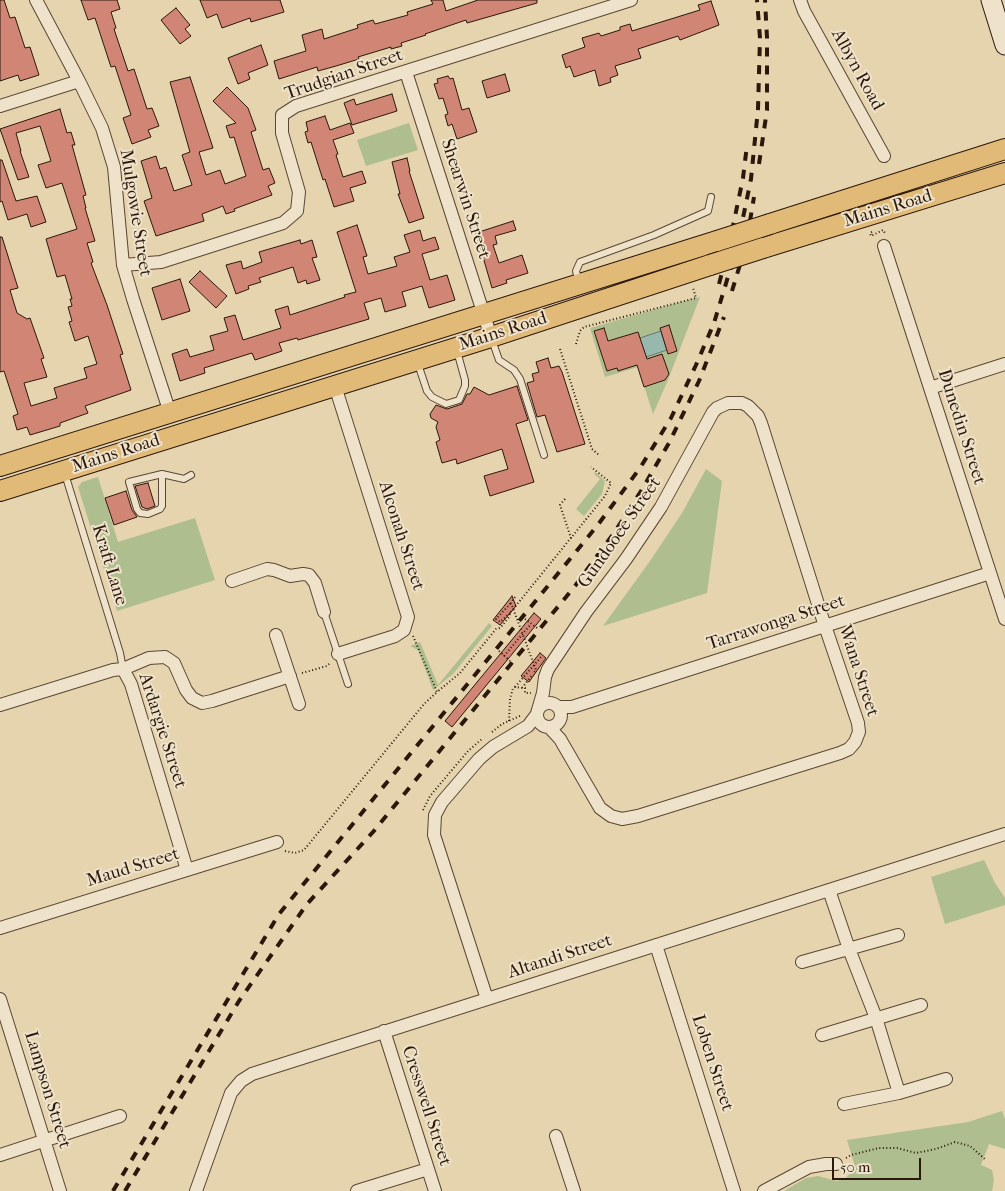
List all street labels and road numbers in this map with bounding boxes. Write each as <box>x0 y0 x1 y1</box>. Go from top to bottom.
street label: Albyn Road <box>826 26 888 114</box>
street label: Trudgian Street <box>282 45 406 105</box>
street label: Shearwin Street <box>435 136 495 262</box>
street label: Mulgowie Street <box>114 148 156 278</box>
street label: Mains Road <box>841 185 935 233</box>
street label: Mains Road <box>456 308 550 356</box>
street label: Dunedin Street <box>932 367 990 487</box>
street label: Mains Road <box>69 430 163 478</box>
street label: Gundooee Street <box>574 473 666 593</box>
street label: Alconah Street <box>373 479 429 593</box>
street label: Kraft Lane <box>86 522 132 608</box>
street label: Tarrawonga Street <box>704 590 848 656</box>
street label: Wana Street <box>833 623 883 719</box>
street label: Ardargie Street <box>133 671 191 791</box>
street label: Maud Street <box>84 844 182 892</box>
street label: Altandi Street <box>505 930 615 984</box>
street label: Loben Street <box>686 1012 738 1114</box>
street label: Lampson Street <box>19 1029 75 1151</box>
street label: Cresswell Street <box>396 1043 456 1169</box>

